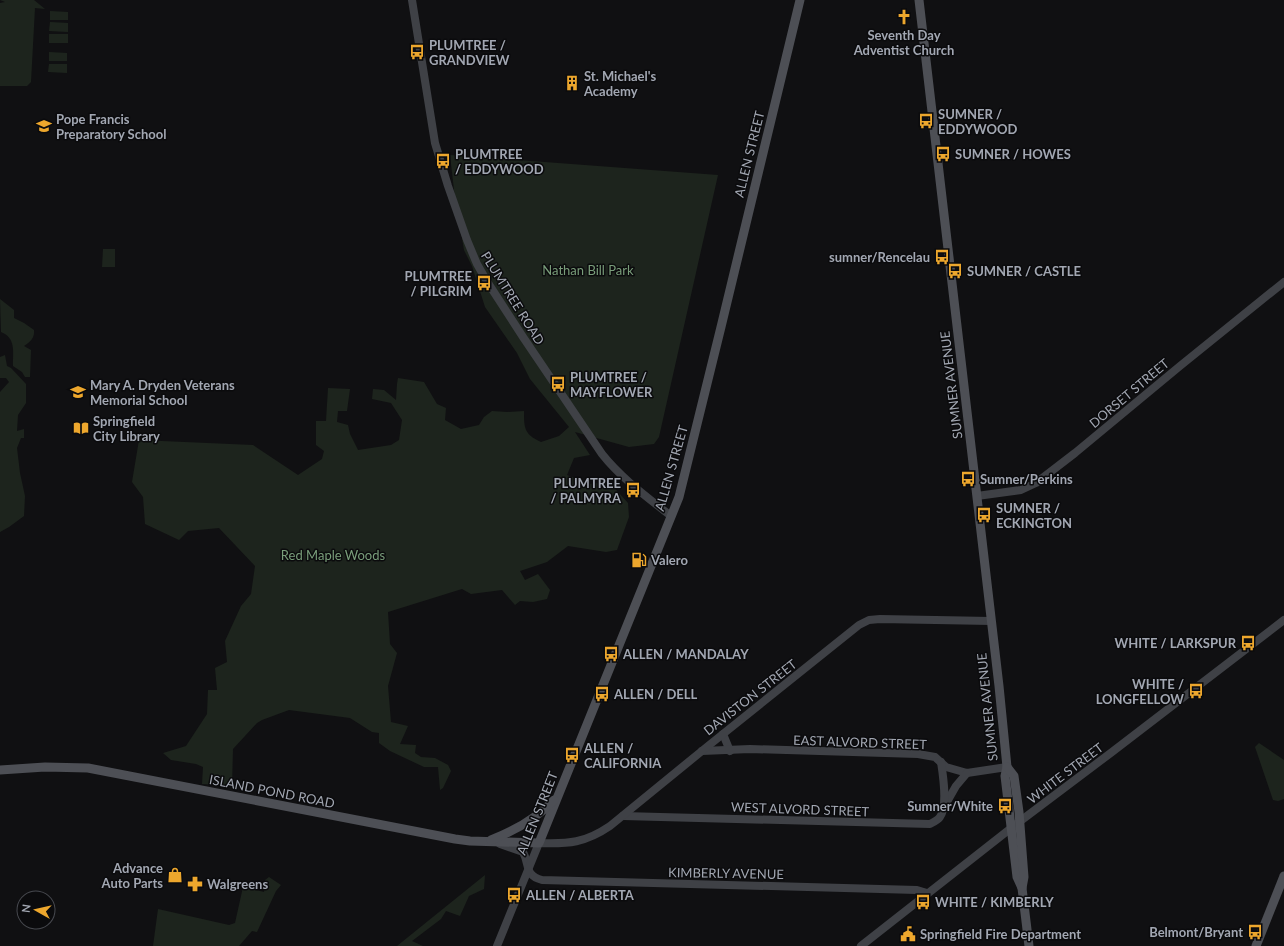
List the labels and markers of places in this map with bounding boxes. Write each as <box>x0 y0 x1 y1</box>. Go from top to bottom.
church icon: Seventh Day Adventist Church <box>895 8 913 26</box>
place label: Seventh Day Adventist Church <box>853 27 954 58</box>
place label: PLUMTREE / GRANDVIEW <box>429 37 510 68</box>
bus stop icon: PLUMTREE / GRANDVIEW <box>408 43 426 61</box>
place label: St. Michael's Academy <box>583 68 656 99</box>
building icon: St. Michael's Academy <box>563 74 581 92</box>
place label: SUMNER / EDDYWOOD <box>938 106 1018 137</box>
place label: Pope Francis Preparatory School <box>56 111 166 142</box>
bus stop icon: SUMNER / EDDYWOOD <box>917 112 935 130</box>
school or university icon: Pope Francis Preparatory School <box>35 117 53 135</box>
bus stop icon: SUMNER / HOWES <box>934 145 952 163</box>
place label: PLUMTREE / EDDYWOOD <box>455 146 544 177</box>
place label: SUMNER / HOWES <box>955 146 1071 162</box>
bus stop icon: PLUMTREE / EDDYWOOD <box>434 152 452 170</box>
bus stop icon: sumner/Rencelau <box>933 248 951 266</box>
place label: sumner/Rencelau <box>829 249 930 265</box>
bus stop icon: SUMNER / CASTLE <box>946 262 964 280</box>
place label: SUMNER / CASTLE <box>967 263 1081 279</box>
place label: PLUMTREE / PILGRIM <box>404 268 472 299</box>
bus stop icon: PLUMTREE / PILGRIM <box>475 274 493 292</box>
place label: PLUMTREE / MAYFLOWER <box>570 369 653 400</box>
bus stop icon: PLUMTREE / MAYFLOWER <box>549 375 567 393</box>
place label: Mary A. Dryden Veterans Memorial School <box>90 377 235 408</box>
school or university icon: Mary A. Dryden Veterans Memorial School <box>69 383 87 401</box>
place label: Springfield City Library <box>93 413 160 444</box>
library icon: Springfield City Library <box>72 419 90 437</box>
bus stop icon: Sumner/Perkins <box>959 470 977 488</box>
place label: Sumner/Perkins <box>980 471 1073 487</box>
place label: PLUMTREE / PALMYRA <box>551 475 622 506</box>
bus stop icon: PLUMTREE / PALMYRA <box>624 481 642 499</box>
place label: SUMNER / ECKINGTON <box>996 500 1072 531</box>
bus stop icon: SUMNER / ECKINGTON <box>975 506 993 524</box>
fuel station icon: Valero <box>630 551 648 569</box>
place label: Valero <box>650 552 688 568</box>
bus stop icon: WHITE / LARKSPUR <box>1239 634 1257 652</box>
place label: WHITE / LARKSPUR <box>1115 635 1237 651</box>
bus stop icon: ALLEN / MANDALAY <box>602 645 620 663</box>
place label: ALLEN / MANDALAY <box>622 646 749 662</box>
place label: WHITE / LONGFELLOW <box>1096 676 1184 707</box>
bus stop icon: WHITE / LONGFELLOW <box>1187 682 1205 700</box>
bus stop icon: ALLEN / DELL <box>593 685 611 703</box>
place label: ALLEN / DELL <box>613 686 698 702</box>
place label: ALLEN / CALIFORNIA <box>583 740 662 771</box>
bus stop icon: ALLEN / CALIFORNIA <box>563 746 581 764</box>
bus stop icon: Sumner/White <box>996 797 1014 815</box>
place label: Sumner/White <box>907 798 993 814</box>
place label: Advance Auto Parts <box>101 860 163 891</box>
shop icon: Advance Auto Parts <box>166 866 184 884</box>
pharmacy icon: Walgreens <box>186 875 204 893</box>
place label: Walgreens <box>207 876 268 892</box>
bus stop icon: ALLEN / ALBERTA <box>505 886 523 904</box>
place label: ALLEN / ALBERTA <box>525 887 635 903</box>
bus stop icon: WHITE / KIMBERLY <box>914 893 932 911</box>
place label: WHITE / KIMBERLY <box>935 894 1054 910</box>
bus stop icon: Belmont/Bryant <box>1246 923 1264 941</box>
place label: Belmont/Bryant <box>1149 924 1243 940</box>
public building icon: Springfield Fire Department <box>899 925 917 943</box>
place label: Springfield Fire Department <box>920 926 1081 942</box>

